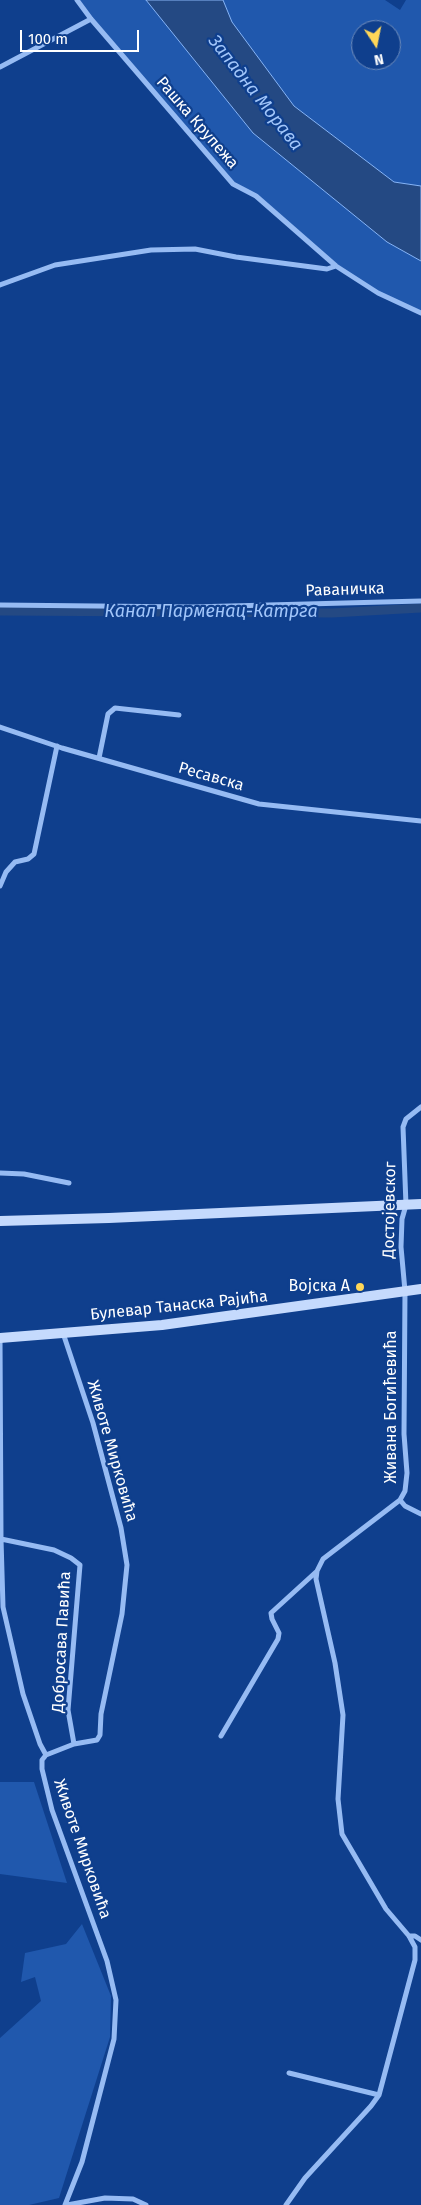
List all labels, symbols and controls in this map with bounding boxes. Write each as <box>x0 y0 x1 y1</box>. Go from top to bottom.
scale bar <box>22 20 141 52</box>
north arrow <box>351 20 401 70</box>
text: 100 m <box>28 30 68 48</box>
water label: Западна Морава <box>203 31 307 155</box>
text: N <box>373 50 385 68</box>
street label: Рашка Крупежа <box>152 73 242 173</box>
street label: Раваничка <box>305 579 385 601</box>
water label: Канал Парменац-Катрга <box>104 601 318 623</box>
street label: Ресавска <box>176 759 246 795</box>
street label: Достојевског <box>380 1161 400 1259</box>
place label: Војска А <box>289 1277 350 1297</box>
marker: Војска А <box>354 1281 366 1293</box>
street label: Булевар Танаска Рајића <box>89 1287 269 1325</box>
street label: Живана Богићевића <box>382 1331 402 1483</box>
street label: Животе Мирковића <box>83 1378 141 1524</box>
street label: Добросава Павића <box>49 1571 75 1713</box>
street label: Животе Мирковића <box>49 1777 115 1921</box>

